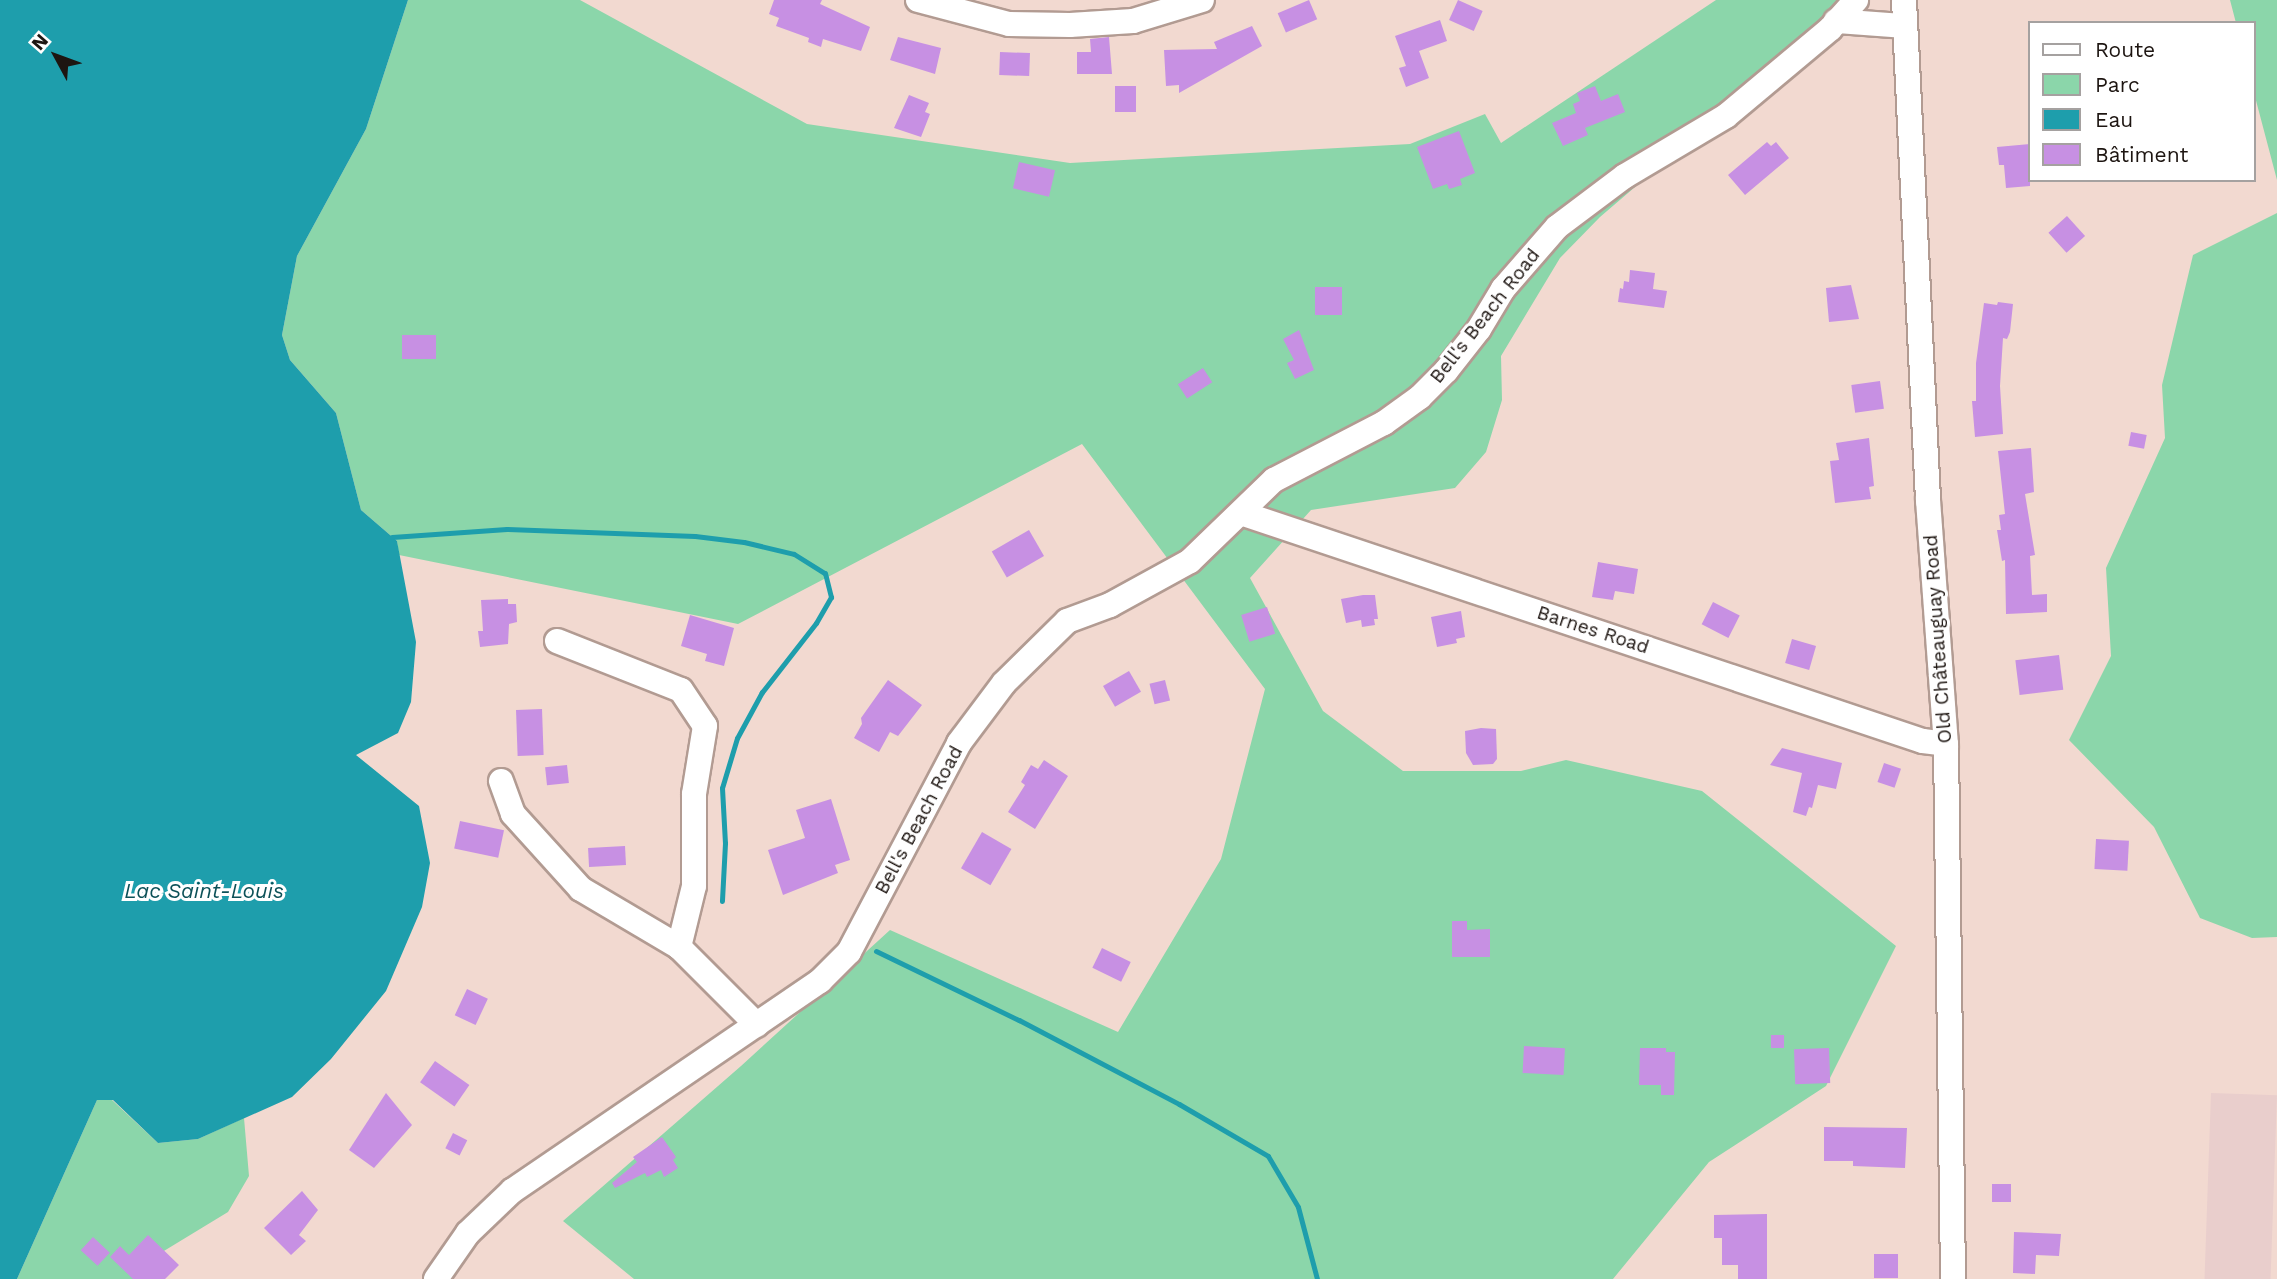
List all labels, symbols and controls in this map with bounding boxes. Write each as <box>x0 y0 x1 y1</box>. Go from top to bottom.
north arrow <box>21 21 91 91</box>
legend <box>2028 21 2256 182</box>
text: N <box>26 29 53 55</box>
text: Route <box>2095 37 2155 62</box>
text: Parc <box>2095 72 2140 97</box>
text: Eau <box>2095 107 2133 132</box>
text: Bâtiment <box>2095 142 2188 167</box>
street label: Bell's Beach Road <box>1425 244 1545 388</box>
street label: Old Châteauguay Road <box>1919 534 1957 744</box>
street label: Barnes Road <box>1534 601 1652 659</box>
street label: Bell's Beach Road <box>870 742 968 898</box>
water label: Lac Saint-Louis <box>124 878 284 904</box>

